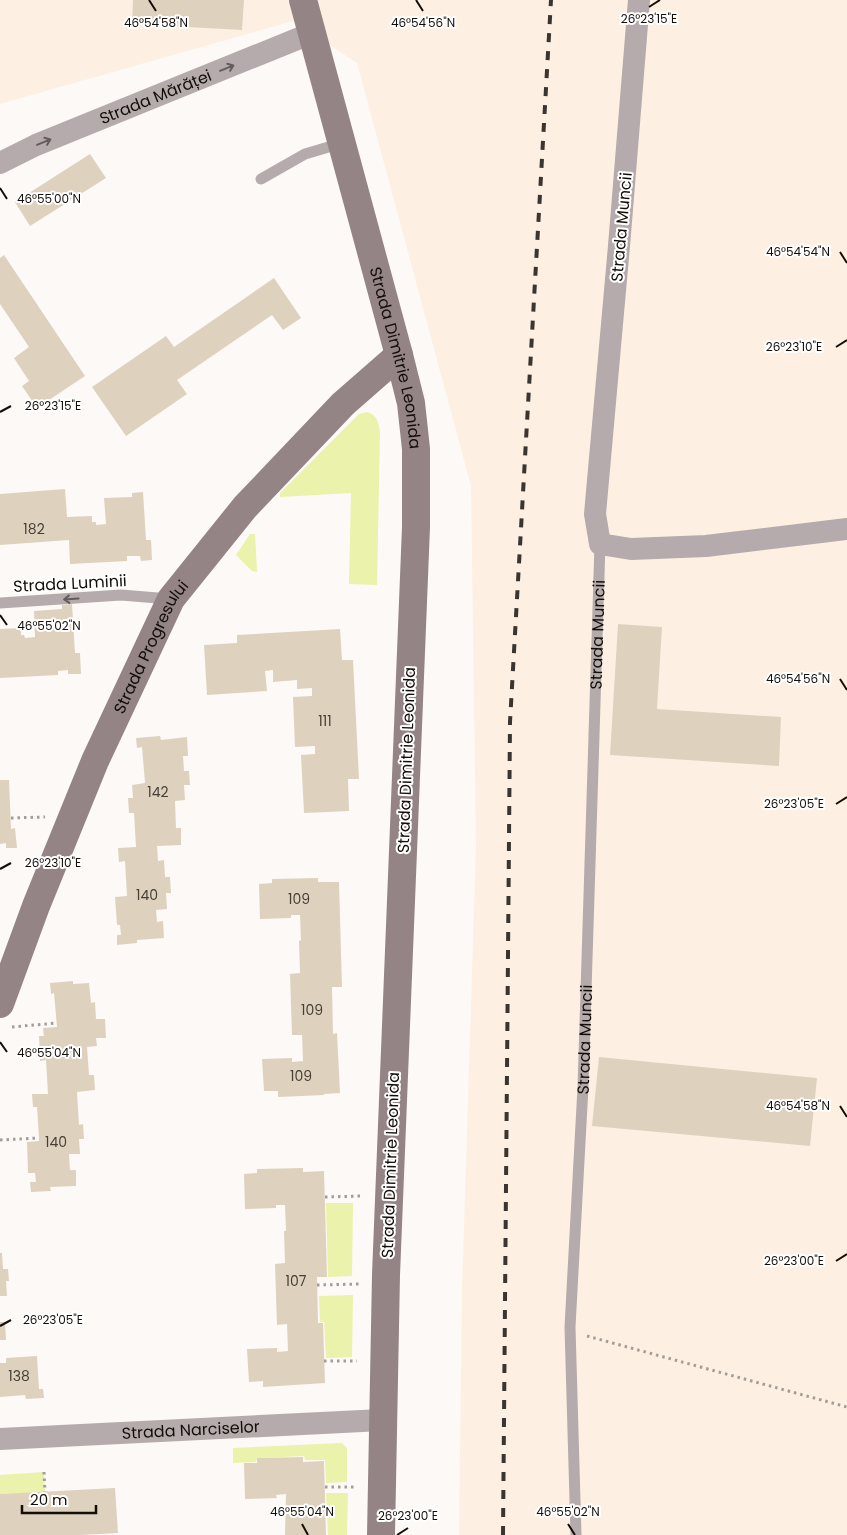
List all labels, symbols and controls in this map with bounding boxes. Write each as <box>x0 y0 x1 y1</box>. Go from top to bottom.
text: 26°23'15"E <box>621 10 677 27</box>
text: 46°54'58"N <box>124 14 188 31</box>
text: 46°54'56"N <box>391 14 455 31</box>
one-way arrow <box>219 63 234 72</box>
street label: Strada Mărăței <box>96 64 215 130</box>
one-way arrow <box>36 137 51 146</box>
street label: Strada Muncii <box>605 171 638 283</box>
text: 46°55'00"N <box>17 190 81 207</box>
text: 46°54'54"N <box>766 243 830 260</box>
street label: Strada Dimitrie Leonida <box>364 264 427 450</box>
text: 26°23'10"E <box>766 338 822 355</box>
text: 26°23'15"E <box>25 397 81 414</box>
house number: 182 <box>23 519 45 539</box>
street label: Strada Luminii <box>13 569 127 598</box>
street label: Strada Progresului <box>108 575 194 718</box>
street label: Strada Muncii <box>584 579 611 690</box>
one-way arrow <box>63 594 79 603</box>
text: 46°55'02"N <box>17 617 81 634</box>
street label: Strada Dimitrie Leonida <box>392 666 421 854</box>
text: 46°54'56"N <box>766 670 830 687</box>
house number: 111 <box>318 711 332 731</box>
house number: 142 <box>147 782 169 802</box>
text: 26°23'05"E <box>764 795 824 812</box>
text: 26°23'10"E <box>25 854 81 871</box>
house number: 140 <box>136 885 158 905</box>
house number: 109 <box>288 889 310 909</box>
street label: Strada Muncii <box>572 984 598 1095</box>
house number: 109 <box>301 1000 323 1020</box>
text: 46°55'04"N <box>17 1044 81 1061</box>
house number: 109 <box>290 1066 312 1086</box>
street label: Strada Dimitrie Leonida <box>376 1071 405 1259</box>
text: 46°54'58"N <box>766 1097 830 1114</box>
house number: 140 <box>45 1132 67 1152</box>
text: 26°23'00"E <box>764 1252 824 1269</box>
house number: 107 <box>286 1271 307 1291</box>
text: 26°23'05"E <box>23 1311 83 1328</box>
house number: 138 <box>8 1366 30 1386</box>
street label: Strada Narciselor <box>121 1415 260 1445</box>
scale bar <box>22 1482 96 1514</box>
text: 20 m <box>30 1489 68 1510</box>
text: 46°55'04"N <box>270 1503 334 1520</box>
text: 46°55'02"N <box>536 1503 600 1520</box>
text: 26°23'00"E <box>378 1507 438 1524</box>

